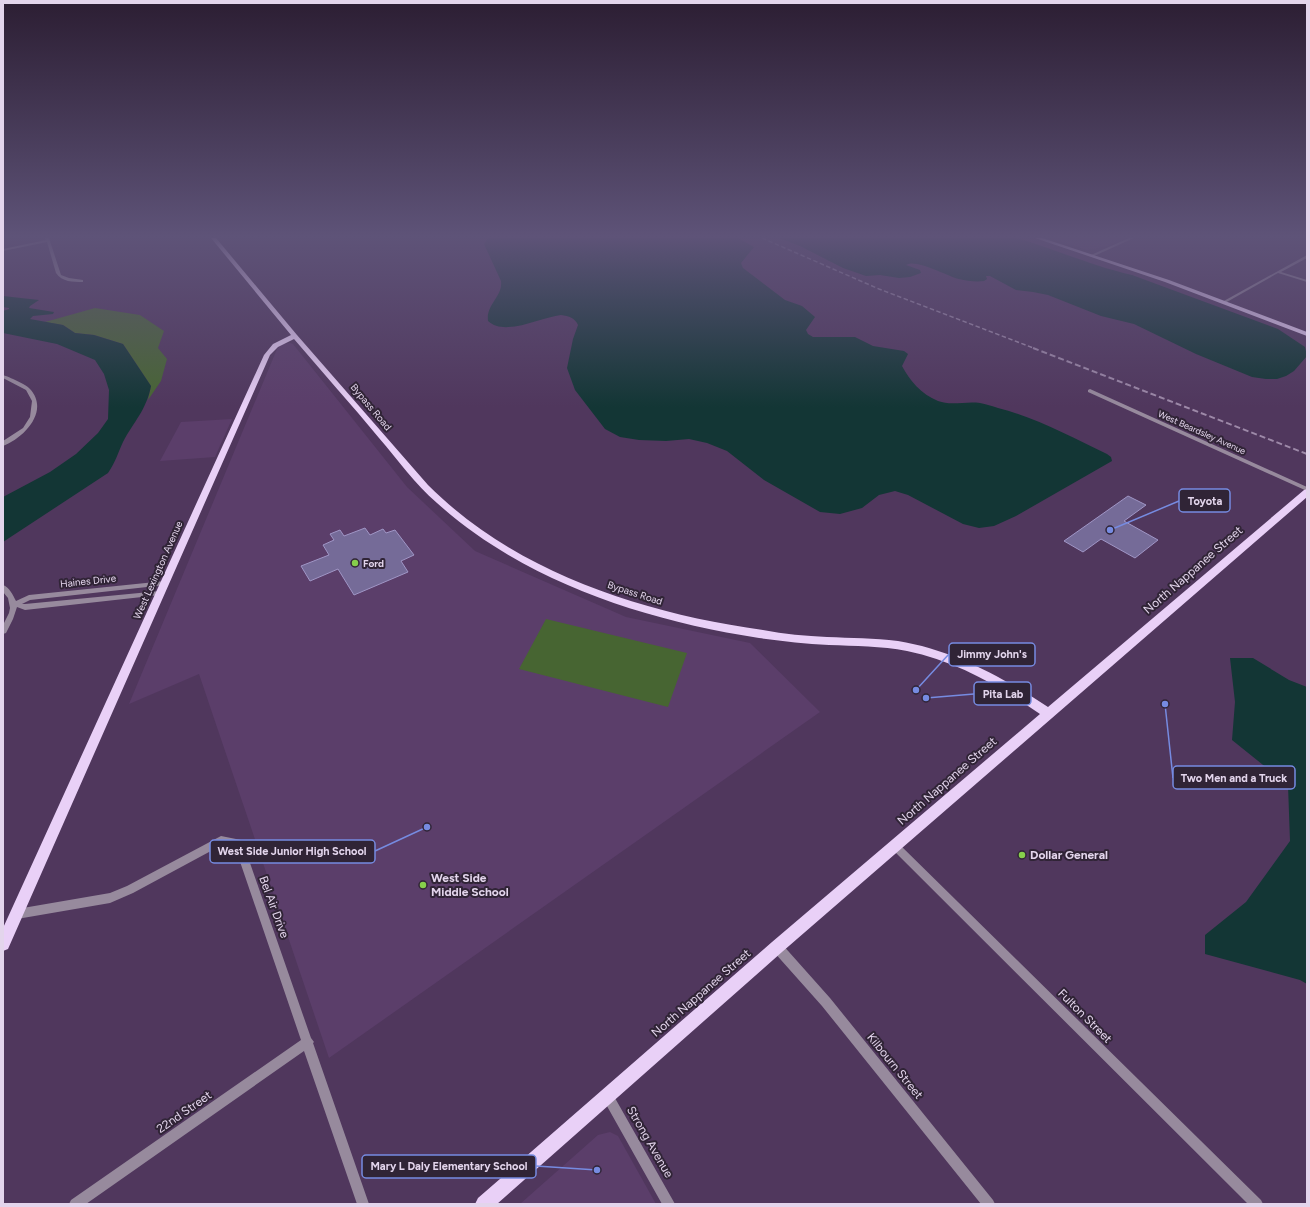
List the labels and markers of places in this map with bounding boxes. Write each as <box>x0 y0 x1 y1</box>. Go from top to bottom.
callout: Toyota <box>1179 489 1230 512</box>
place label: Ford <box>363 557 384 570</box>
marker: Ford <box>350 558 360 568</box>
callout: Jimmy John's <box>949 643 1035 666</box>
callout: Pita Lab <box>974 682 1031 705</box>
callout: Two Men and a Truck <box>1173 766 1295 789</box>
callout: West Side Junior High School <box>210 840 375 863</box>
place label: Dollar General <box>1030 848 1108 862</box>
marker: Dollar General <box>1017 850 1027 860</box>
place label: West Side Middle School <box>431 871 509 899</box>
marker: West Side Middle School <box>418 880 428 890</box>
callout: Mary L Daly Elementary School <box>362 1155 536 1178</box>

